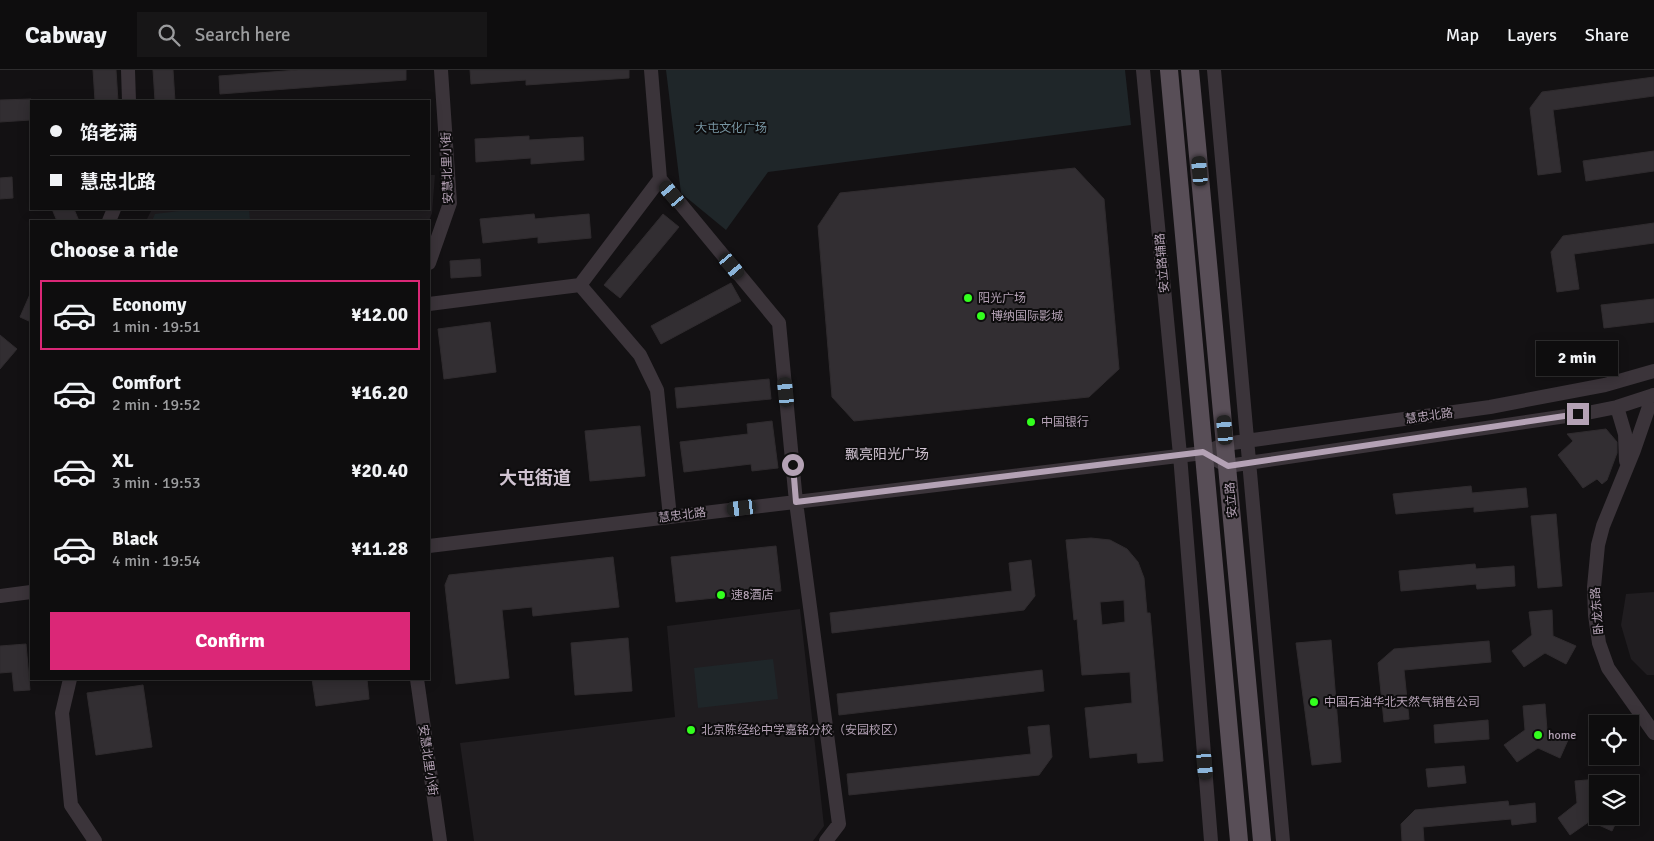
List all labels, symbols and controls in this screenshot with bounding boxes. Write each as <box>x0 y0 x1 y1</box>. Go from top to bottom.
search box <box>137 12 487 57</box>
text: Cabway <box>25 20 107 50</box>
icon: search <box>155 21 183 49</box>
text: Search here <box>195 23 291 47</box>
text: Map <box>1446 24 1479 46</box>
text: Layers <box>1507 24 1557 46</box>
text: Share <box>1585 24 1629 46</box>
text: 馅老满 <box>80 121 137 145</box>
park label: 大屯文化广场 <box>695 121 767 136</box>
street label: 安慧北里小街 <box>439 132 456 204</box>
car <box>1191 155 1208 187</box>
text: 慧忠北路 <box>80 170 156 194</box>
car <box>656 178 687 210</box>
street label: 安立路辅路 <box>1152 232 1173 294</box>
text: Choose a ride <box>50 236 178 263</box>
car <box>716 250 747 282</box>
place label: 阳光广场 <box>978 291 1026 306</box>
marker: 阳光广场 <box>962 292 974 304</box>
icon: car <box>52 293 97 338</box>
text: Economy <box>112 293 186 317</box>
text: ¥12.00 <box>351 303 408 327</box>
place label: 博纳国际影城 <box>991 309 1063 324</box>
marker: 博纳国际影城 <box>975 310 987 322</box>
text: 1 min · 19:51 <box>112 317 201 337</box>
callout: 2 min <box>1537 342 1619 376</box>
text: 2 min <box>1558 348 1596 368</box>
icon: car <box>52 371 97 416</box>
text: Comfort <box>112 371 181 395</box>
car <box>776 376 795 408</box>
text: ¥16.20 <box>351 381 408 405</box>
text: 2 min · 19:52 <box>112 395 201 415</box>
route end <box>1567 403 1589 425</box>
street label: 慧忠北路 <box>1404 406 1454 427</box>
car <box>1216 414 1233 446</box>
place label: 中国银行 <box>1041 415 1089 430</box>
marker: 中国银行 <box>1025 416 1037 428</box>
district label: 飘亮阳光广场 <box>845 446 929 463</box>
icon: car <box>52 449 97 494</box>
text: XL <box>112 449 134 473</box>
route start <box>782 454 804 476</box>
text: ¥20.40 <box>351 459 408 483</box>
district label: 大屯街道 <box>499 467 571 489</box>
text: 3 min · 19:53 <box>112 473 201 493</box>
street label: 安立路 <box>1222 481 1241 519</box>
car <box>726 499 757 517</box>
street label: 慧忠北路 <box>657 505 707 526</box>
icon: car <box>52 527 97 572</box>
text: Black <box>112 527 158 551</box>
text: ¥11.28 <box>351 537 408 561</box>
text: 4 min · 19:54 <box>112 551 201 571</box>
street label: 卧龙东路 <box>1588 586 1607 636</box>
place label: 速8酒店 <box>731 588 773 603</box>
marker: 速8酒店 <box>715 589 727 601</box>
button: Confirm <box>50 612 410 670</box>
place label: 中国石油华北天然气销售公司 <box>1324 695 1480 710</box>
marker: 中国石油华北天然气销售公司 <box>1308 696 1320 708</box>
map controls <box>1589 715 1639 825</box>
button: locate <box>1589 715 1639 765</box>
street label: 安慧北里小街 <box>415 723 440 797</box>
place label: 北京陈经纶中学嘉铭分校（安园校区） <box>701 723 905 738</box>
marker: 北京陈经纶中学嘉铭分校（安园校区） <box>685 724 697 736</box>
place label: home <box>1548 728 1576 743</box>
marker: home <box>1532 729 1544 741</box>
car <box>1196 749 1213 781</box>
button: layers <box>1589 775 1639 825</box>

